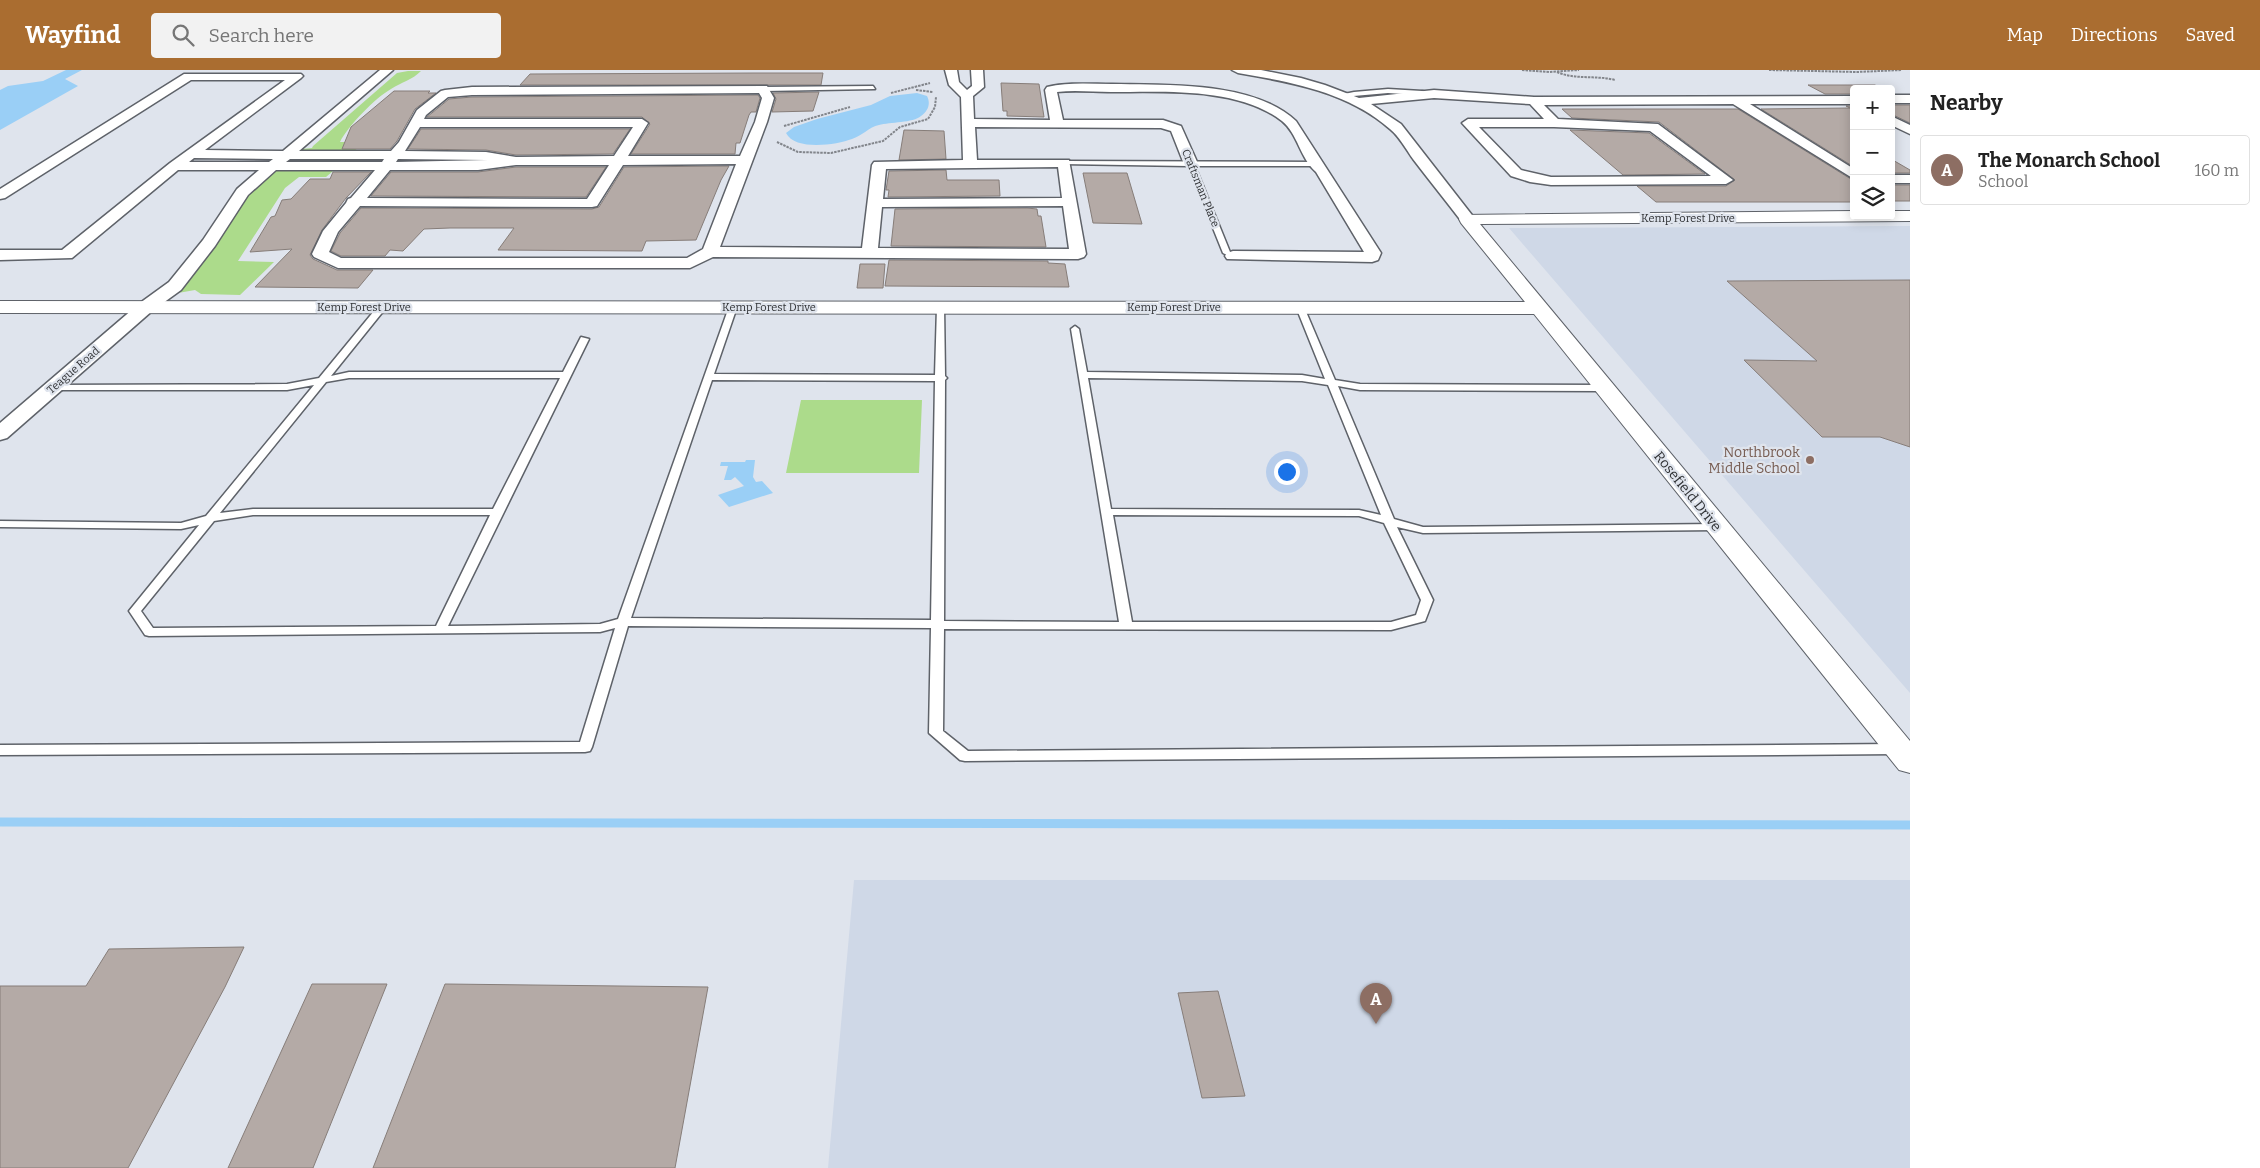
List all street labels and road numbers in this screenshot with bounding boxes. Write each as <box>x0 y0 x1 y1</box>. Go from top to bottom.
street label: Craftsman Place <box>1179 147 1222 229</box>
street label: Kemp Forest Drive <box>1641 212 1735 225</box>
street label: Kemp Forest Drive <box>317 301 411 314</box>
street label: Kemp Forest Drive <box>722 301 816 314</box>
street label: Kemp Forest Drive <box>1127 301 1221 314</box>
street label: Teague Road <box>45 344 102 397</box>
street label: Rosefield Drive <box>1650 448 1725 535</box>

